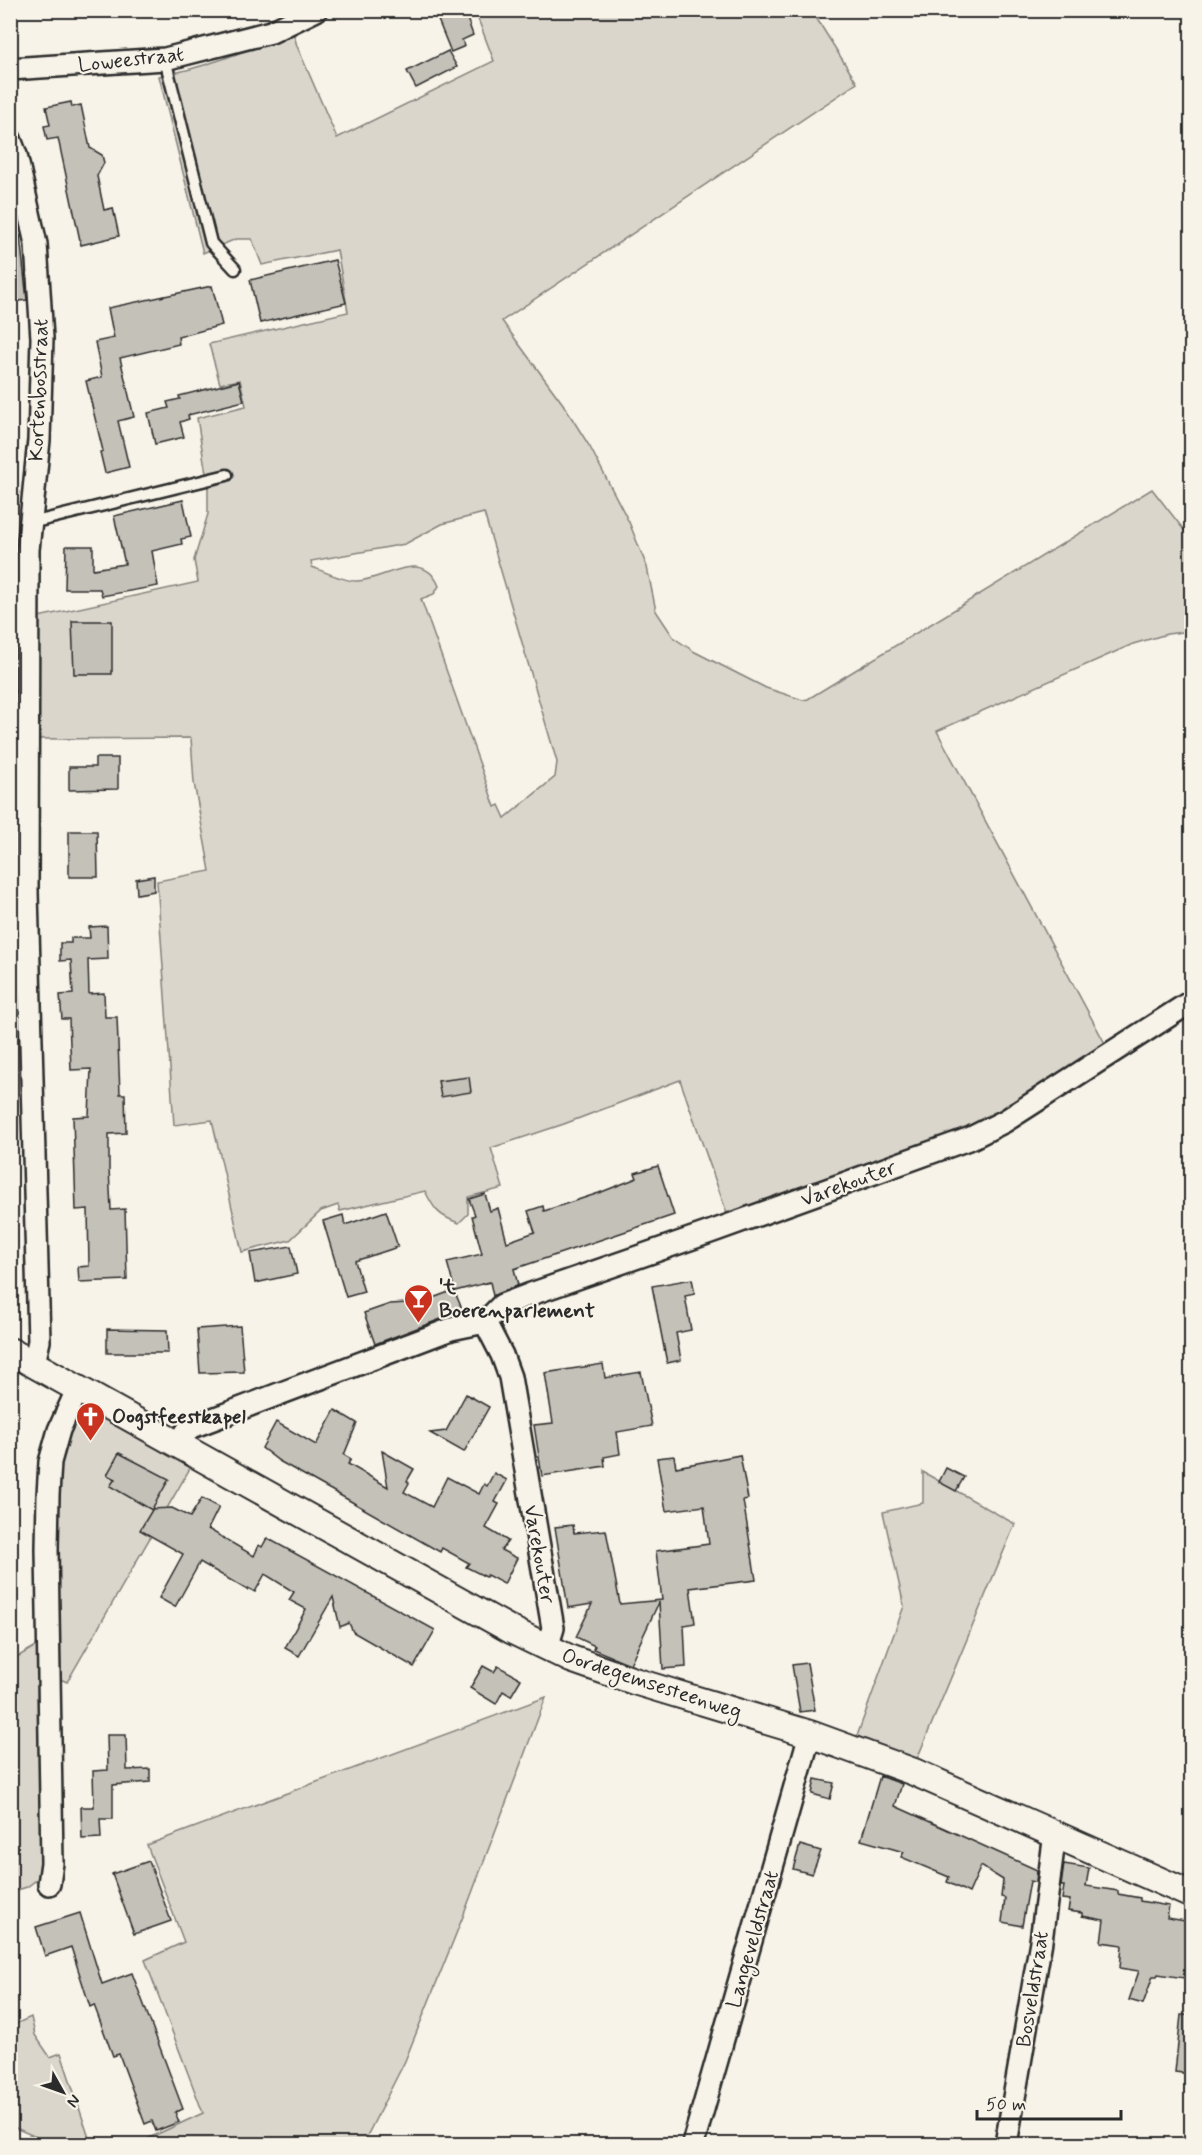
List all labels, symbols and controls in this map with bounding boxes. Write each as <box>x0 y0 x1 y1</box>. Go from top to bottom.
street label: Loweestraat <box>77 40 186 79</box>
street label: Kortenbosstraat <box>23 318 55 462</box>
street label: Varekouter <box>797 1154 900 1214</box>
place label: 't Boerenparlement <box>439 1273 595 1325</box>
bar icon: 't Boerenparlement <box>402 1282 434 1324</box>
church icon: Oogstfeestkapel <box>75 1400 107 1442</box>
place label: Oogstfeestkapel <box>112 1403 246 1431</box>
street label: Varekouter <box>517 1503 561 1606</box>
street label: Oordegemsesteenweg <box>558 1642 745 1727</box>
street label: Langeveldstraat <box>720 1867 787 2012</box>
street label: Bosveldstraat <box>1010 1929 1056 2049</box>
north arrow <box>33 2062 93 2122</box>
scale bar <box>977 2083 1121 2121</box>
text: N <box>62 2090 85 2112</box>
text: 50 m <box>986 2093 1026 2117</box>

